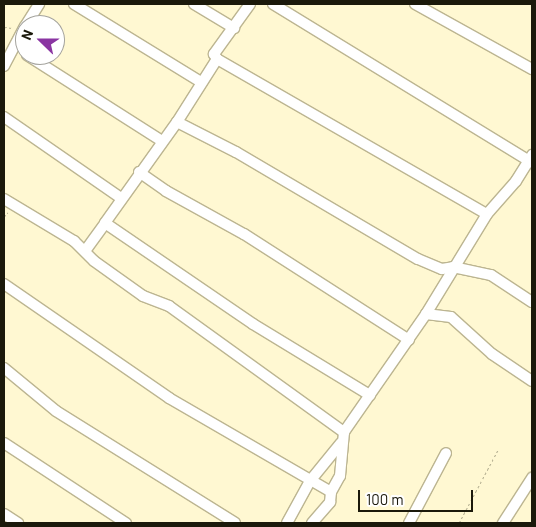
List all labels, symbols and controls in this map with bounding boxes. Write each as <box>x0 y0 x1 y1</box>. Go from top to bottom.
north arrow <box>15 15 65 65</box>
text: N <box>17 27 36 42</box>
scale bar <box>361 480 476 512</box>
text: 100 m <box>366 490 404 508</box>

